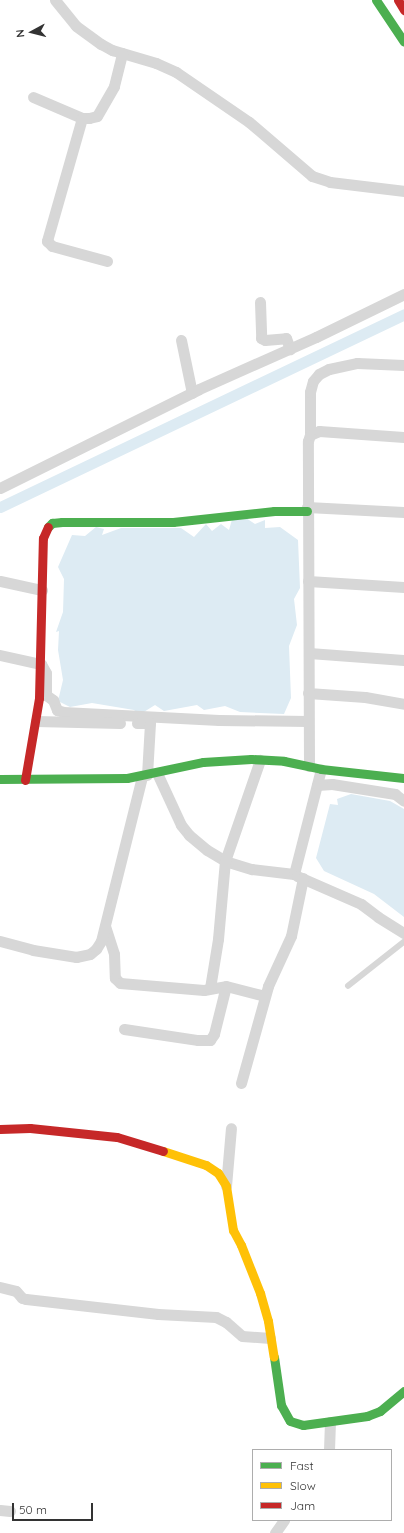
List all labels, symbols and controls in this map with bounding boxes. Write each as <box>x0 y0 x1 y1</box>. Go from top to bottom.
north arrow <box>12 12 52 52</box>
text: N <box>13 29 28 38</box>
legend <box>252 1449 392 1521</box>
text: Fast <box>290 1458 314 1473</box>
text: Slow <box>290 1478 316 1493</box>
scale bar <box>14 1495 95 1521</box>
text: Jam <box>290 1498 315 1513</box>
text: 50 m <box>19 1502 47 1517</box>

